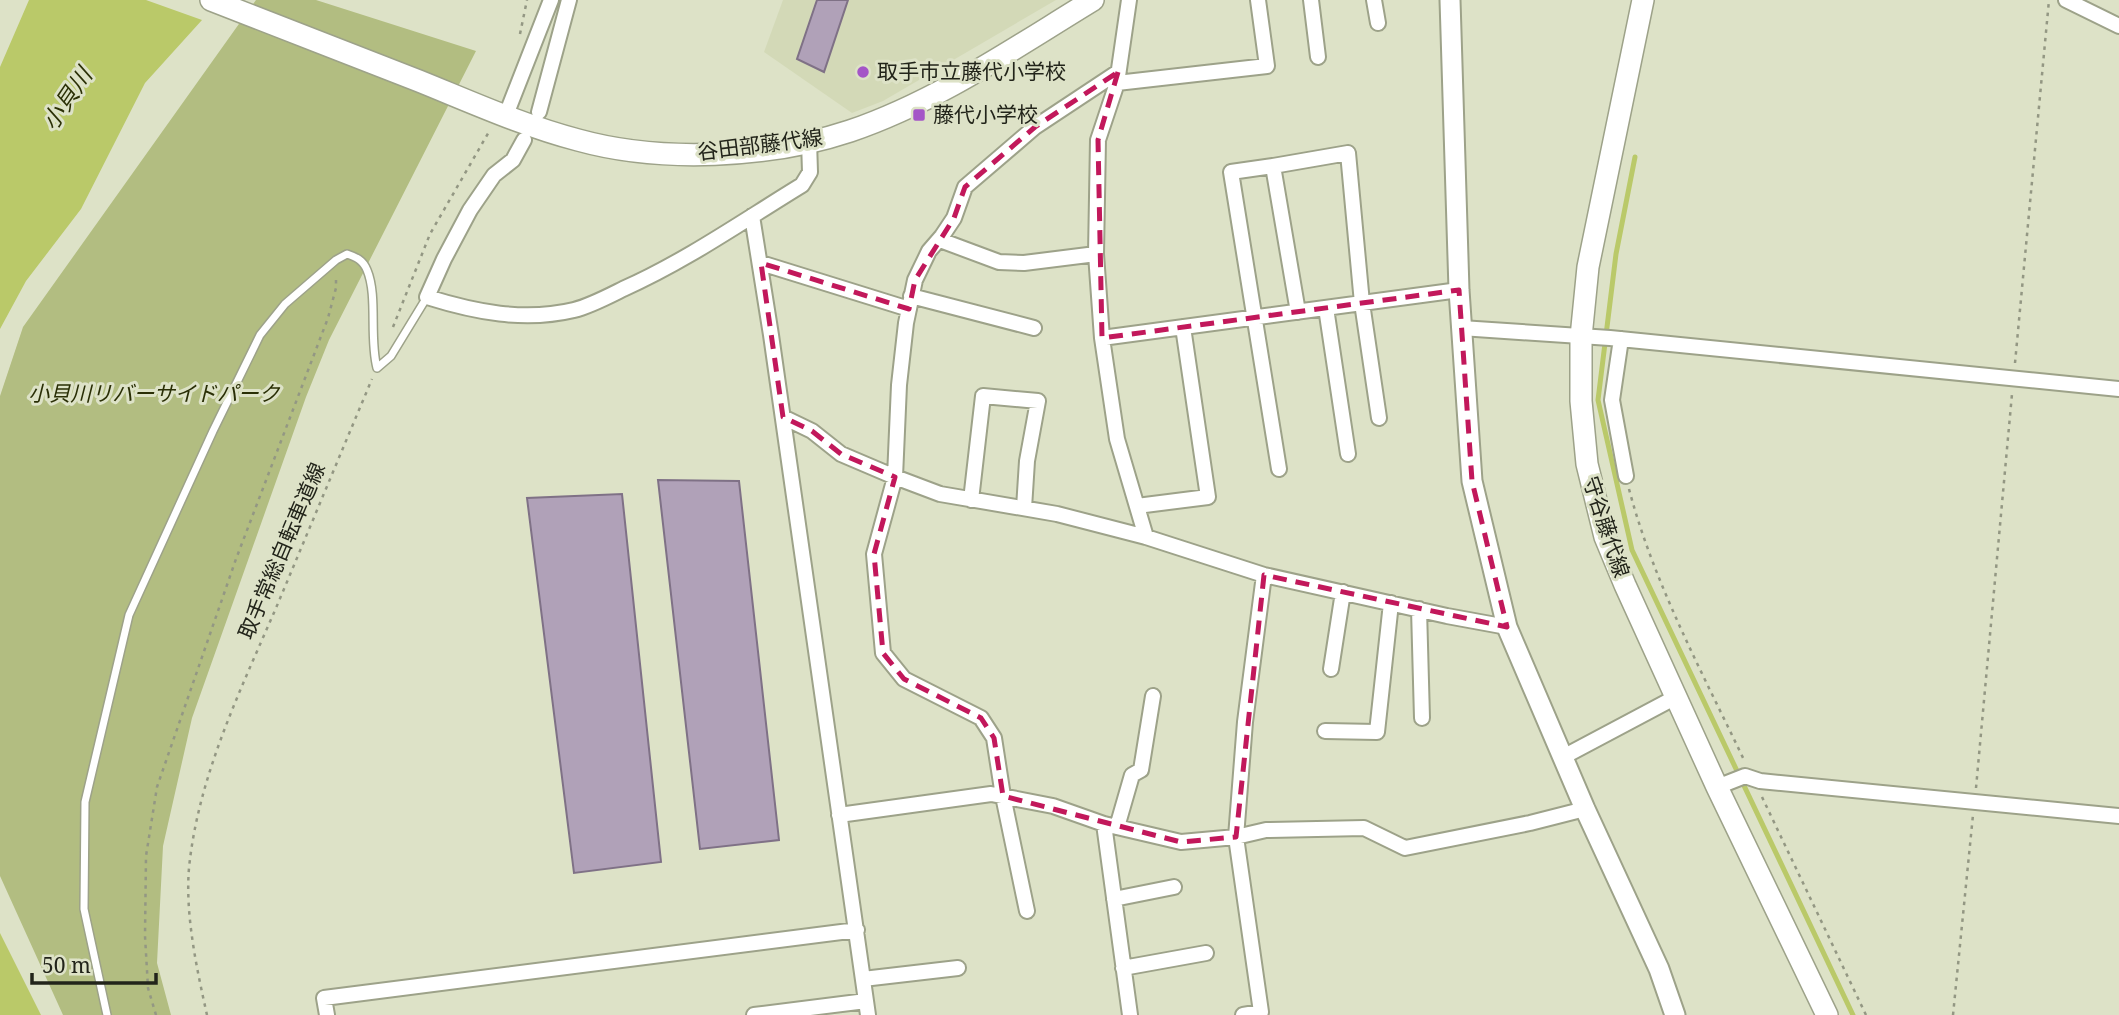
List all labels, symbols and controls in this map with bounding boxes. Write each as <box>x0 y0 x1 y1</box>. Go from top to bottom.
place label: 取手市立藤代小学校 <box>877 57 1066 85</box>
water label: 小貝川 <box>34 58 100 136</box>
marker: 取手市立藤代小学校 <box>855 64 871 80</box>
place label: 藤代小学校 <box>933 100 1038 128</box>
marker: 藤代小学校 <box>911 107 927 123</box>
street label: 谷田部藤代線 <box>696 122 824 166</box>
park label: 小貝川リバーサイドパーク <box>28 379 281 407</box>
street label: 取手常総自転車道線 <box>231 458 331 643</box>
street label: 守谷藤代線 <box>1577 472 1636 581</box>
scale bar <box>32 942 156 986</box>
text: 50 m <box>42 951 91 979</box>

